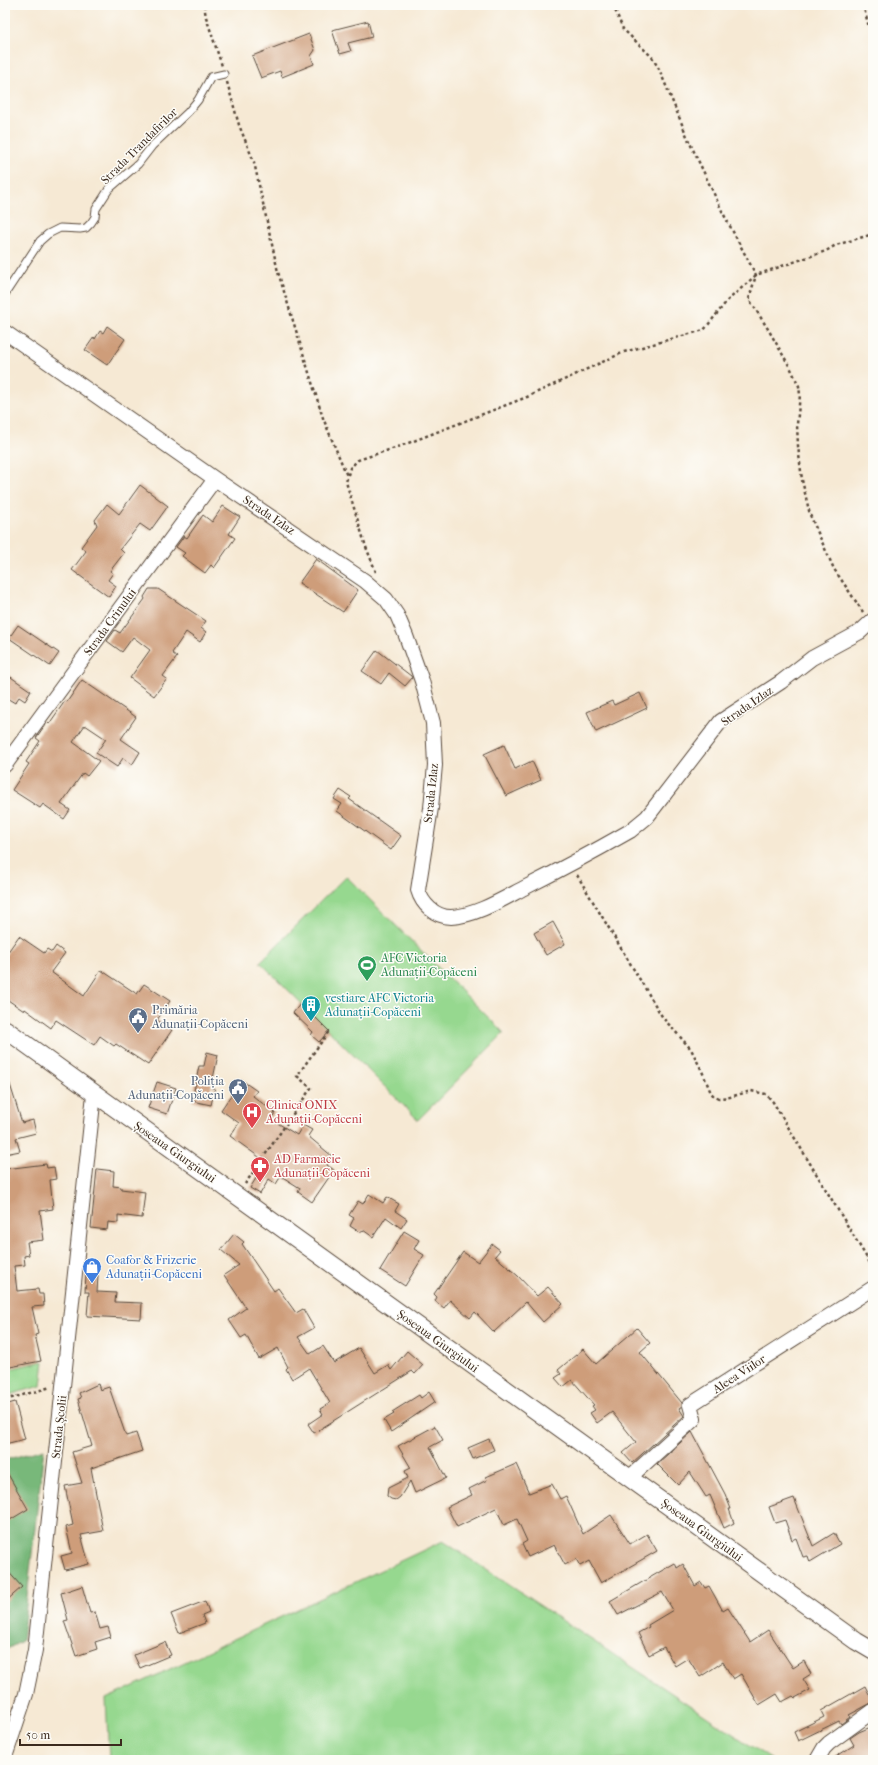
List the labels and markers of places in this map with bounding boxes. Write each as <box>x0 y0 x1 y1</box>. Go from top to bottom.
place label: AFC Victoria Adunații-Copăceni <box>380 951 477 979</box>
sports icon: AFC Victoria Adunații-Copăceni <box>356 954 378 982</box>
place label: vestiare AFC Victoria Adunații-Copăceni <box>324 991 434 1019</box>
building icon: vestiare AFC Victoria Adunații-Copăceni <box>300 994 322 1022</box>
place label: Primăria Adunații-Copăceni <box>151 1003 248 1031</box>
public building icon: Primăria Adunații-Copăceni <box>127 1006 149 1034</box>
place label: Poliția Adunații-Copăceni <box>127 1074 224 1102</box>
public building icon: Poliția Adunații-Copăceni <box>227 1077 249 1105</box>
place label: Clinica ONIX Adunații-Copăceni <box>265 1098 362 1126</box>
hospital icon: Clinica ONIX Adunații-Copăceni <box>241 1101 263 1129</box>
place label: AD Farmacie Adunații-Copăceni <box>273 1152 370 1180</box>
pharmacy icon: AD Farmacie Adunații-Copăceni <box>249 1155 271 1183</box>
place label: Coafor & Frizerie Adunații-Copăceni <box>105 1253 202 1281</box>
shop icon: Coafor & Frizerie Adunații-Copăceni <box>81 1256 103 1284</box>

